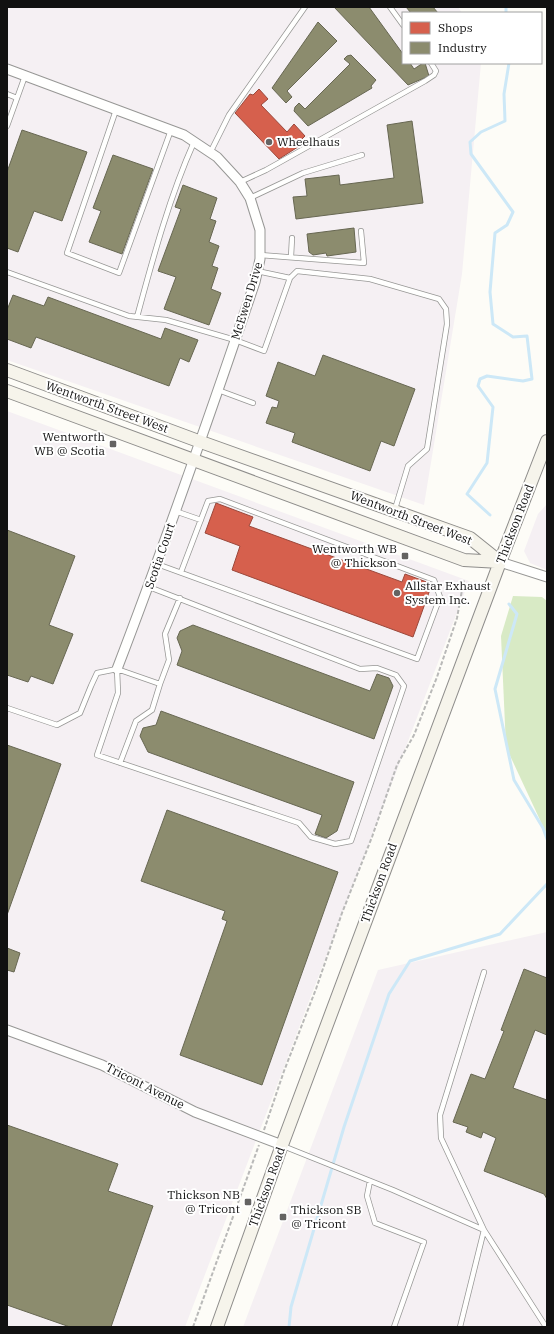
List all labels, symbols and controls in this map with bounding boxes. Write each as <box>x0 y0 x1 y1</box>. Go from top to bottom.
legend <box>402 12 542 64</box>
text: Shops <box>438 20 473 35</box>
text: Industry <box>438 40 487 55</box>
place label: Wheelhaus <box>277 134 340 149</box>
marker: Wheelhaus <box>264 137 274 147</box>
street label: McEwen Drive <box>228 260 265 342</box>
street label: Wentworth Street West <box>44 377 171 436</box>
place label: Wentworth WB @ Scotia <box>34 429 105 458</box>
marker: Wentworth WB @ Scotia <box>108 439 118 449</box>
street label: Thickson Road <box>492 482 537 566</box>
street label: Wentworth Street West <box>348 487 474 548</box>
street label: Scotia Court <box>141 521 178 591</box>
place label: Wentworth WB @ Thickson <box>312 541 397 570</box>
marker: Wentworth WB @ Thickson <box>400 551 410 561</box>
place label: Allstar Exhaust System Inc. <box>405 578 491 607</box>
marker: Allstar Exhaust System Inc. <box>392 588 402 598</box>
street label: Thickson Road <box>357 841 400 925</box>
street label: Tricont Avenue <box>103 1059 187 1112</box>
street label: Thickson Road <box>245 1145 288 1229</box>
place label: Thickson NB @ Tricont <box>167 1187 240 1216</box>
marker: Thickson NB @ Tricont <box>243 1197 253 1207</box>
place label: Thickson SB @ Tricont <box>291 1202 361 1231</box>
marker: Thickson SB @ Tricont <box>278 1212 288 1222</box>

